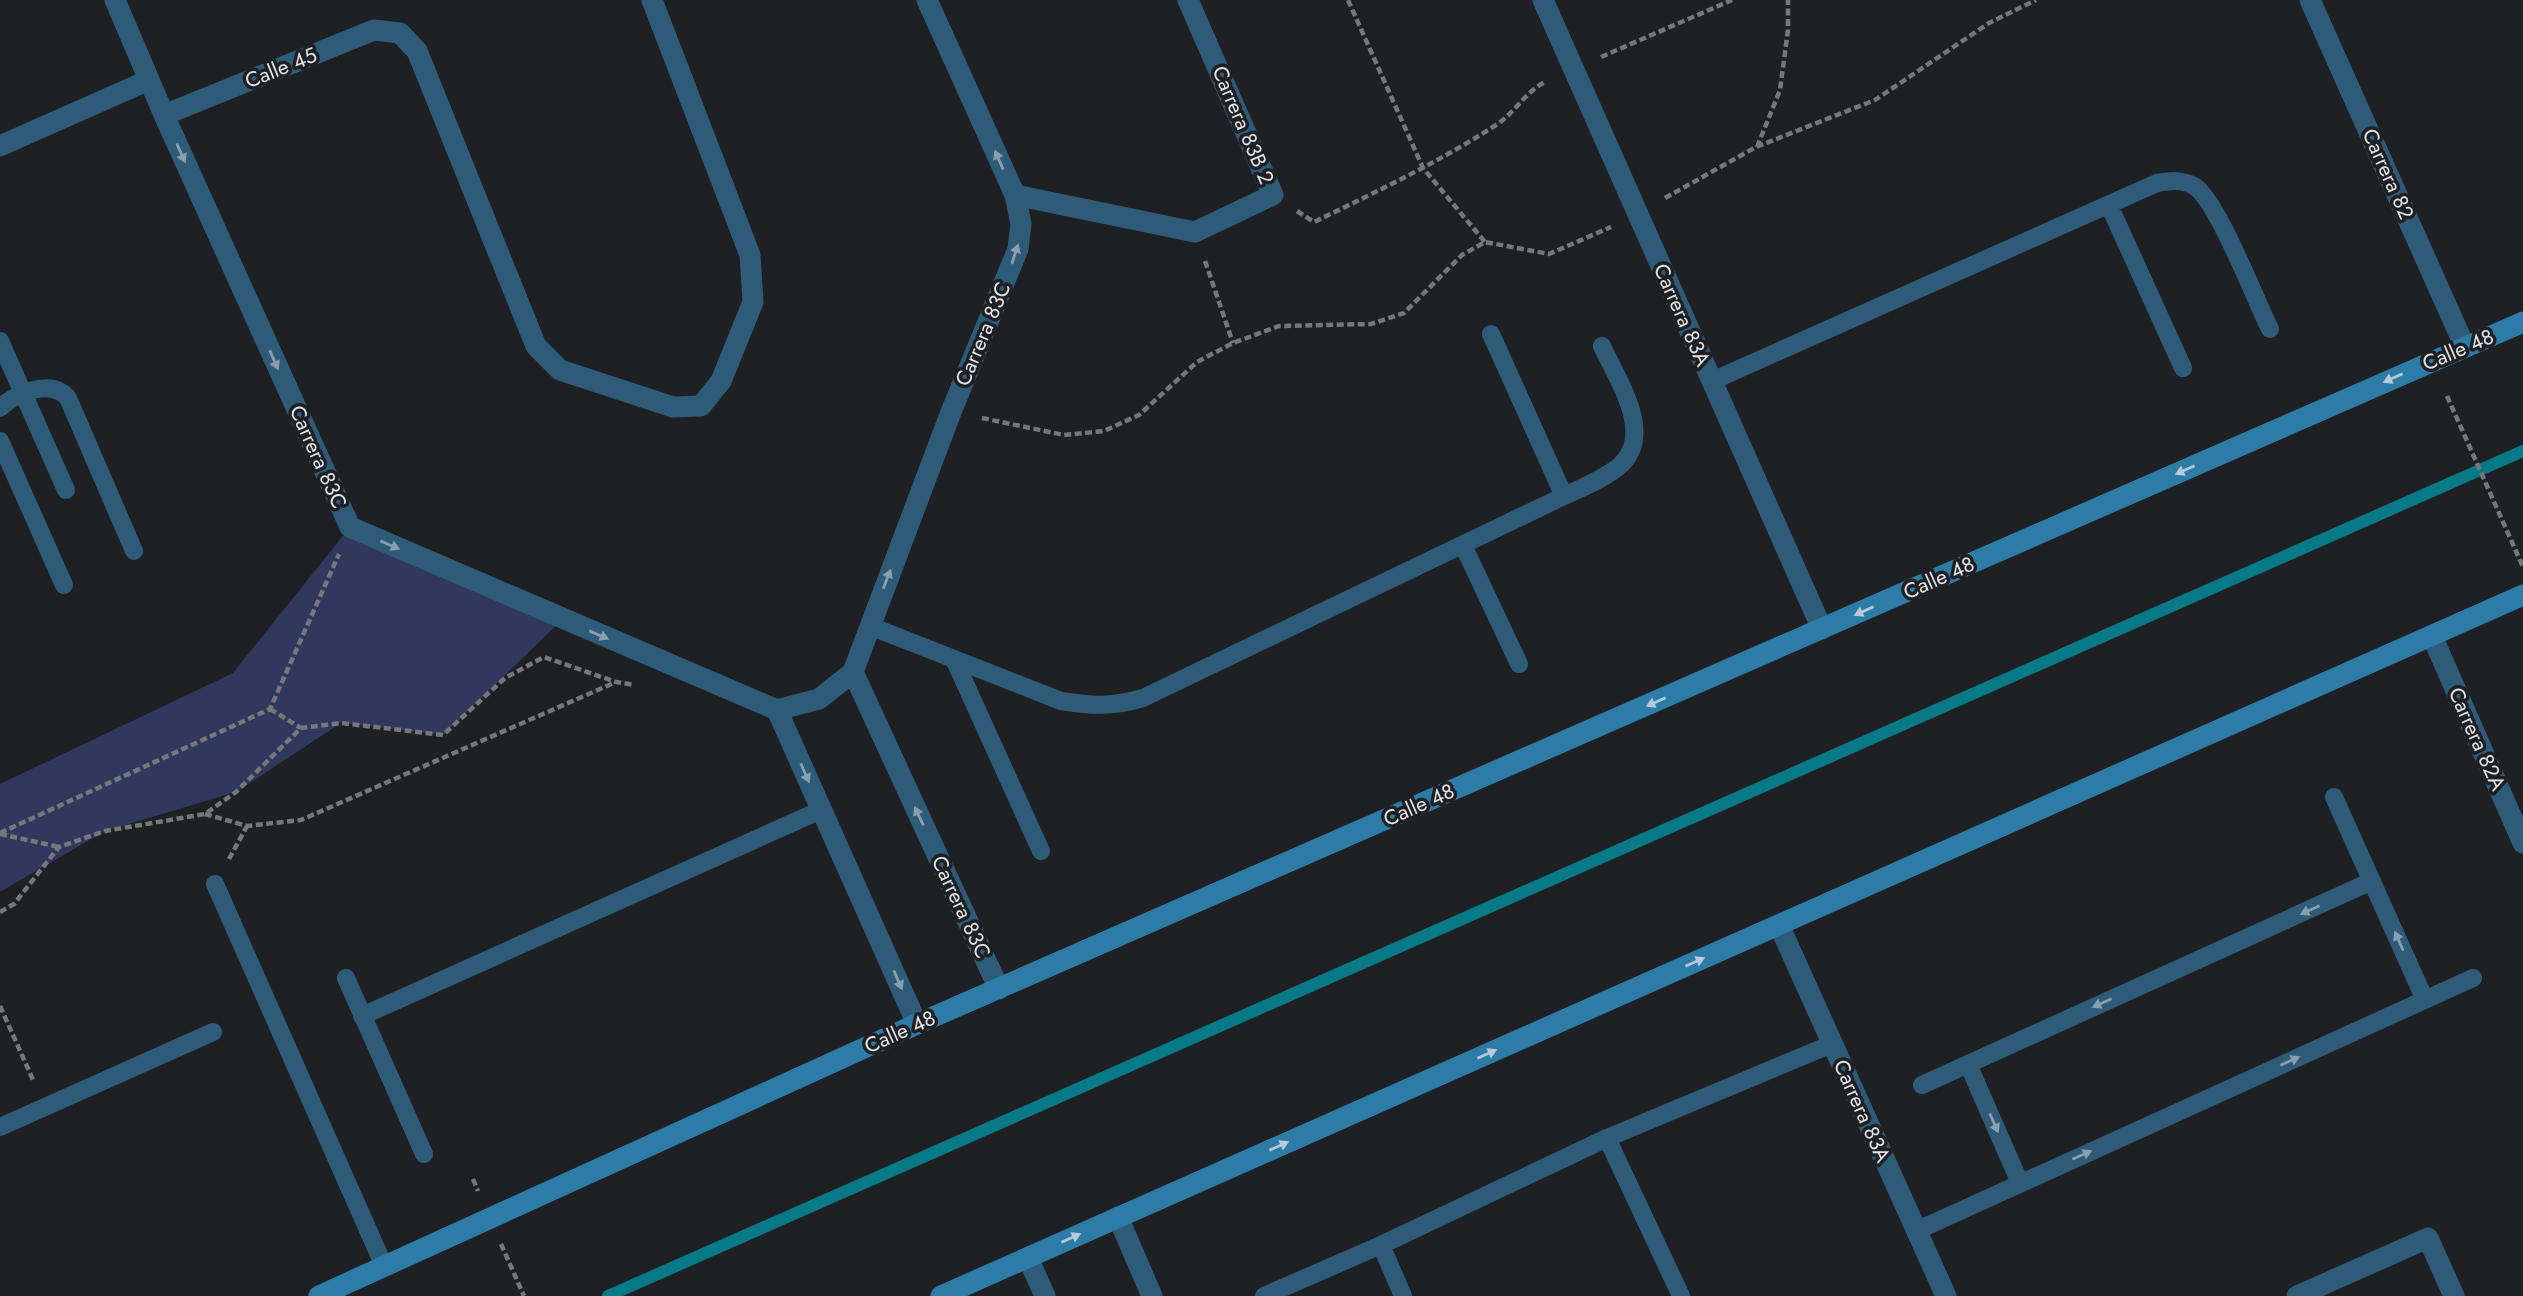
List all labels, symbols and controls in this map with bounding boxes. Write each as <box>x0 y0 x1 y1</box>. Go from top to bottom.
street label: Calle 45 <box>240 40 322 96</box>
street label: Carrera 83B 2 <box>1205 61 1281 189</box>
street label: Carrera 82 <box>2355 124 2421 224</box>
one-way arrow <box>176 142 187 163</box>
one-way arrow <box>993 149 1004 170</box>
one-way arrow <box>1010 243 1021 264</box>
street label: Carrera 83A <box>1646 259 1718 371</box>
street label: Carrera 83C <box>948 277 1018 391</box>
street label: Calle 48 <box>2418 322 2498 378</box>
one-way arrow <box>268 350 280 370</box>
one-way arrow <box>2383 372 2403 384</box>
street label: Carrera 83C <box>282 401 354 513</box>
one-way arrow <box>2175 464 2195 476</box>
one-way arrow <box>380 539 400 551</box>
street label: Calle 48 <box>1899 549 1979 607</box>
one-way arrow <box>882 569 893 590</box>
one-way arrow <box>1853 605 1874 616</box>
one-way arrow <box>589 629 610 640</box>
street label: Carrera 82A <box>2441 683 2513 796</box>
one-way arrow <box>1646 696 1666 708</box>
one-way arrow <box>799 763 811 783</box>
street label: Calle 48 <box>1379 776 1459 834</box>
one-way arrow <box>914 806 925 826</box>
street label: Carrera 83C <box>924 851 998 963</box>
one-way arrow <box>2300 904 2320 915</box>
one-way arrow <box>2393 931 2405 951</box>
one-way arrow <box>1685 956 1705 968</box>
one-way arrow <box>893 970 904 991</box>
one-way arrow <box>2092 998 2113 1009</box>
street label: Calle 48 <box>860 1003 940 1061</box>
one-way arrow <box>1477 1048 1497 1060</box>
street label: Carrera 83A <box>1826 1055 1898 1167</box>
one-way arrow <box>2279 1055 2300 1066</box>
one-way arrow <box>1989 1113 2000 1134</box>
one-way arrow <box>1269 1140 1289 1152</box>
one-way arrow <box>2072 1149 2093 1160</box>
one-way arrow <box>1061 1232 1081 1244</box>

